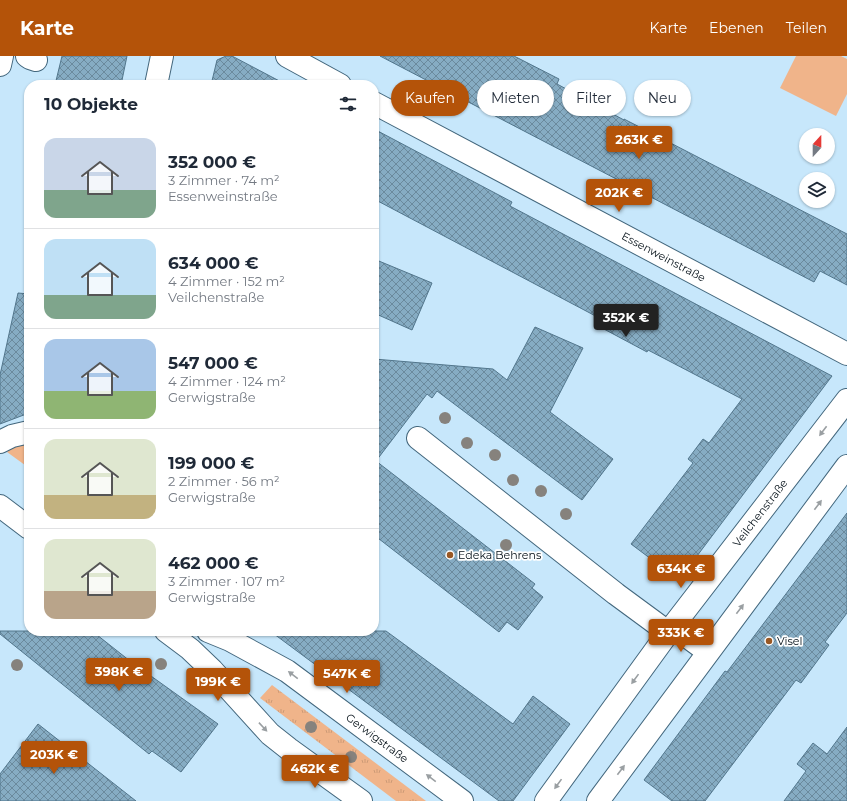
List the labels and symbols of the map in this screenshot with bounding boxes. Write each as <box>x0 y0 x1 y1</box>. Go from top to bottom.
pin: 263K € <box>606 126 672 160</box>
north arrow <box>799 128 835 164</box>
pin: 202K € <box>586 179 652 213</box>
street label: Essenweinstraße <box>619 229 708 285</box>
pin: 352K € <box>593 304 659 338</box>
one-way arrow <box>819 425 828 436</box>
street label: Veilchenstraße <box>730 476 791 549</box>
one-way arrow <box>814 500 822 510</box>
place label: Edeka Behrens <box>458 548 542 562</box>
marker: Edeka Behrens <box>445 550 455 560</box>
pin: 634K € <box>648 555 714 589</box>
one-way arrow <box>736 604 744 615</box>
pin: 333K € <box>648 619 714 653</box>
place label: Visel <box>777 634 802 648</box>
marker: Visel <box>764 636 774 646</box>
pin: 398K € <box>86 658 152 692</box>
pin: 547K € <box>314 660 380 694</box>
pin: 199K € <box>185 668 251 702</box>
one-way arrow <box>287 671 298 679</box>
one-way arrow <box>631 674 639 685</box>
street label: Gerwigstraße <box>343 710 411 766</box>
one-way arrow <box>258 722 268 732</box>
pin: 203K € <box>21 741 87 775</box>
pin: 462K € <box>282 755 348 789</box>
one-way arrow <box>617 764 625 775</box>
one-way arrow <box>426 774 436 782</box>
one-way arrow <box>554 779 562 790</box>

